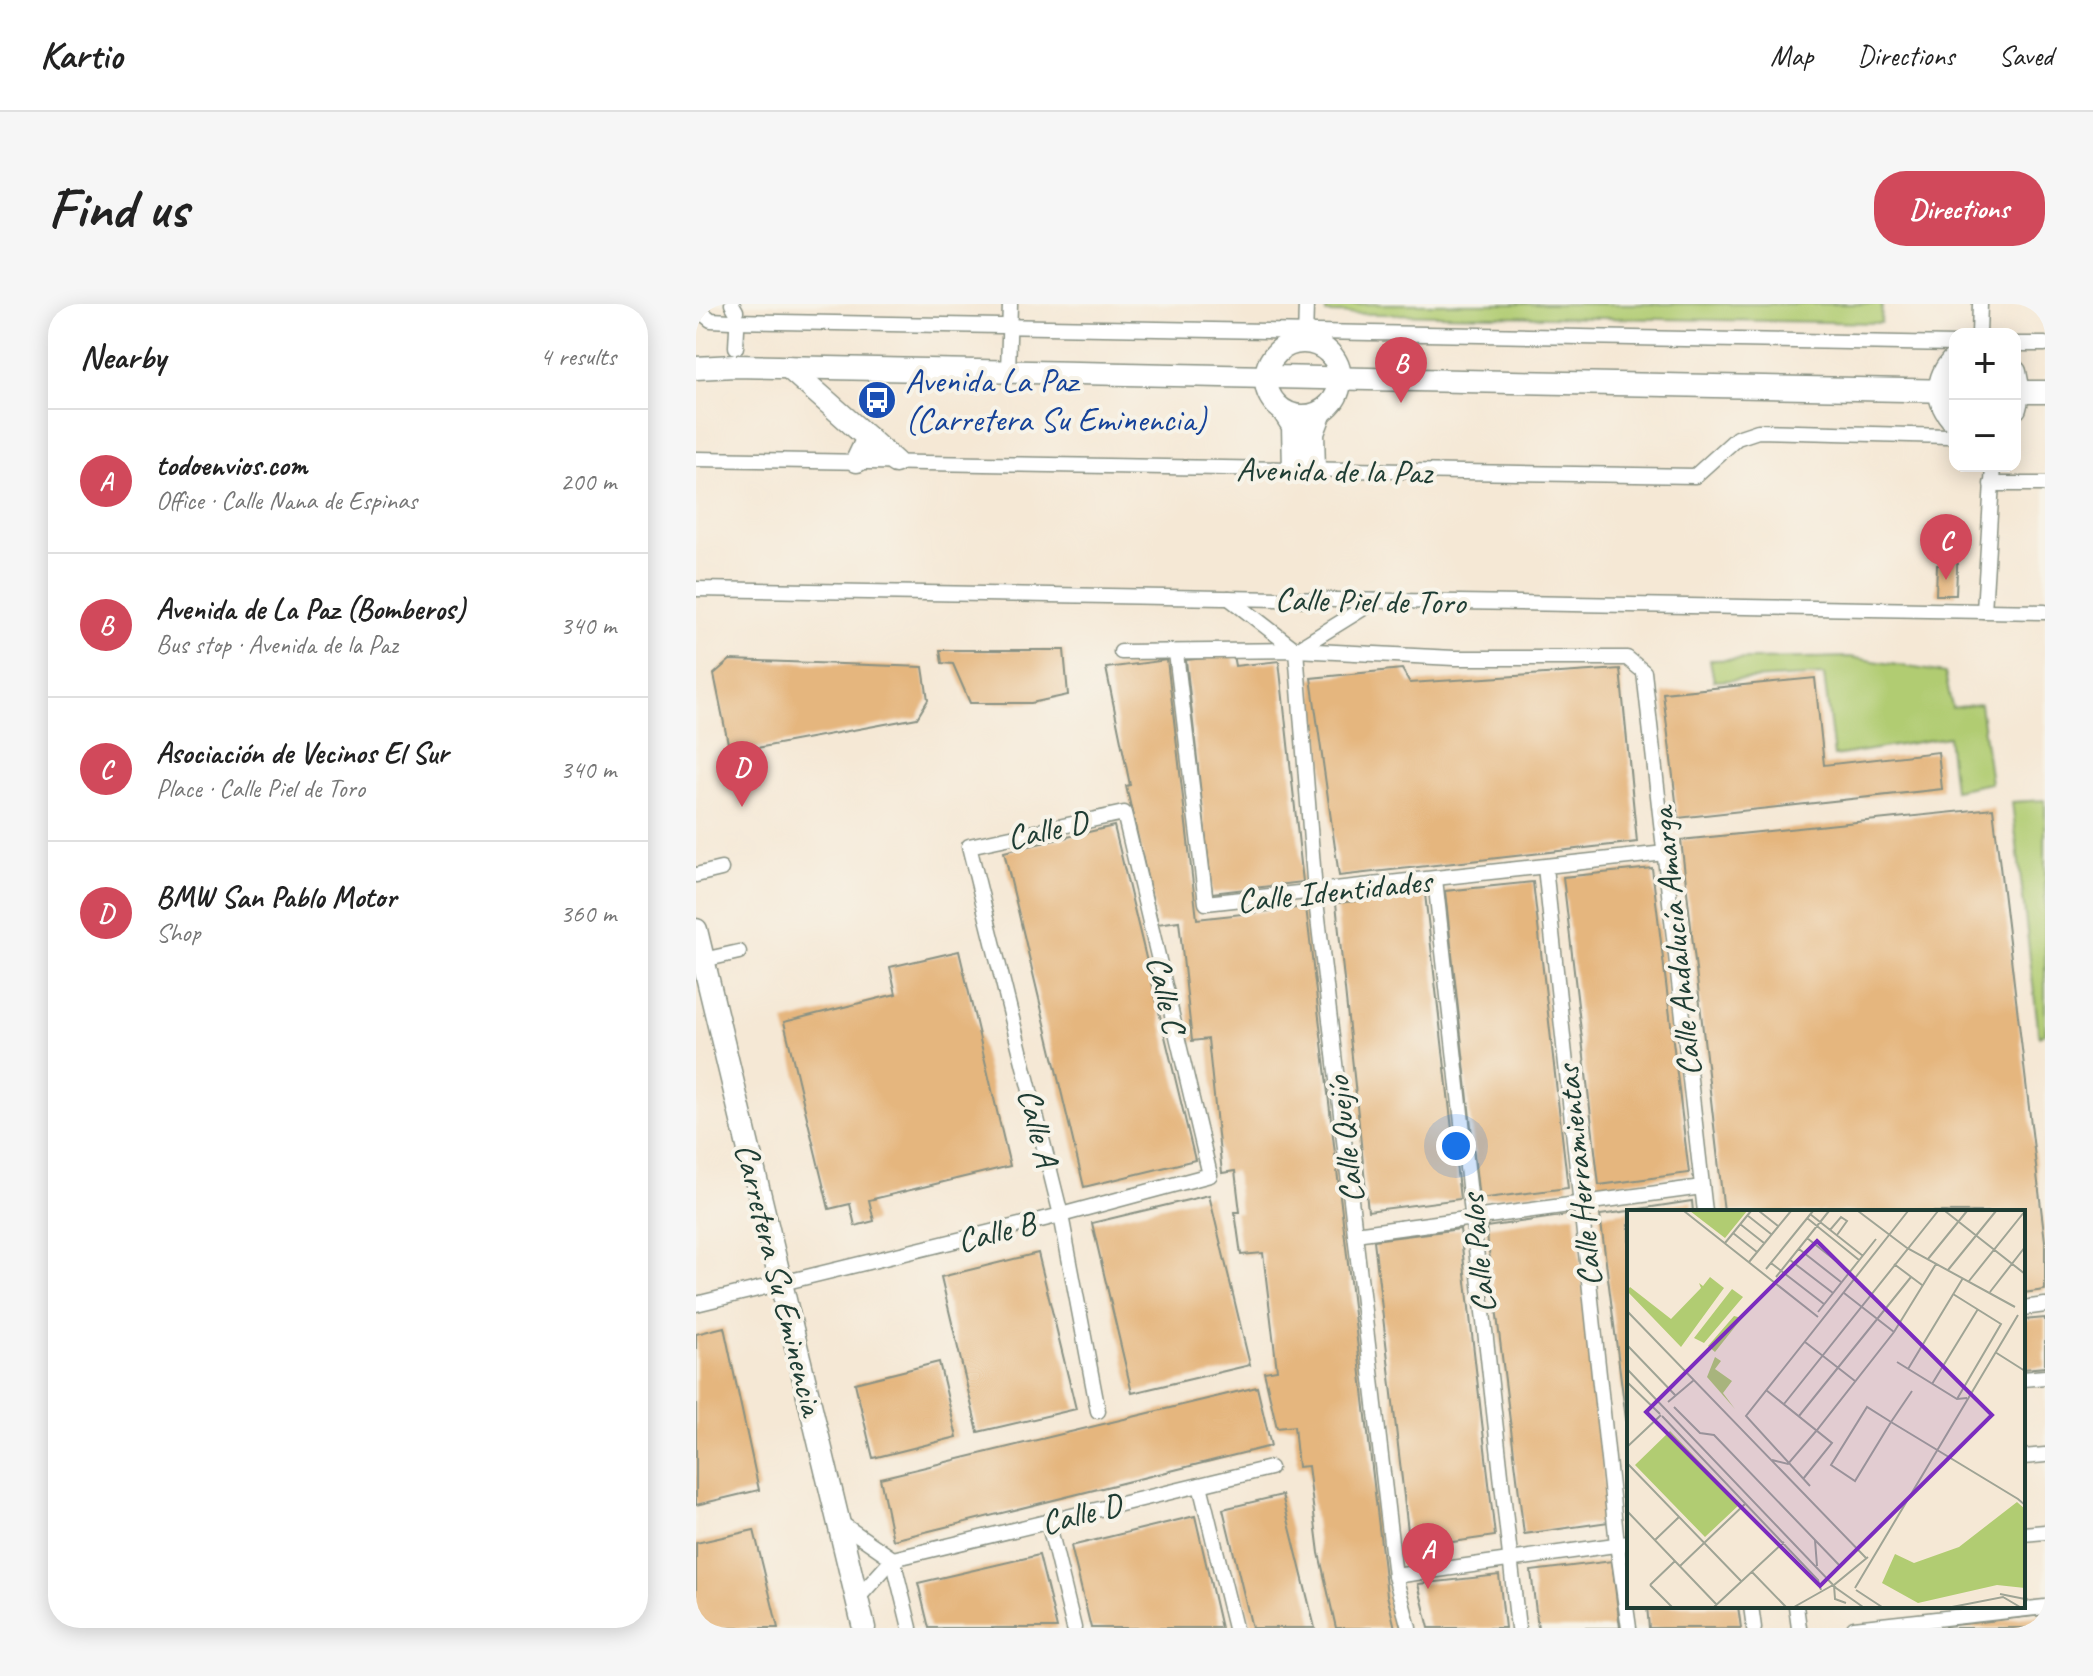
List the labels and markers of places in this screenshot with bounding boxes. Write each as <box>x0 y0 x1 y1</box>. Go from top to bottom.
pin: B <box>1375 337 1427 403</box>
place label: Avenida La Paz (Carretera Su Eminencia) <box>905 359 1208 441</box>
bus stop icon: Avenida La Paz (Carretera Su Eminencia) <box>856 379 898 421</box>
pin: C <box>1920 514 1972 580</box>
pin: D <box>716 741 768 807</box>
pin: A <box>1402 1523 1454 1589</box>

